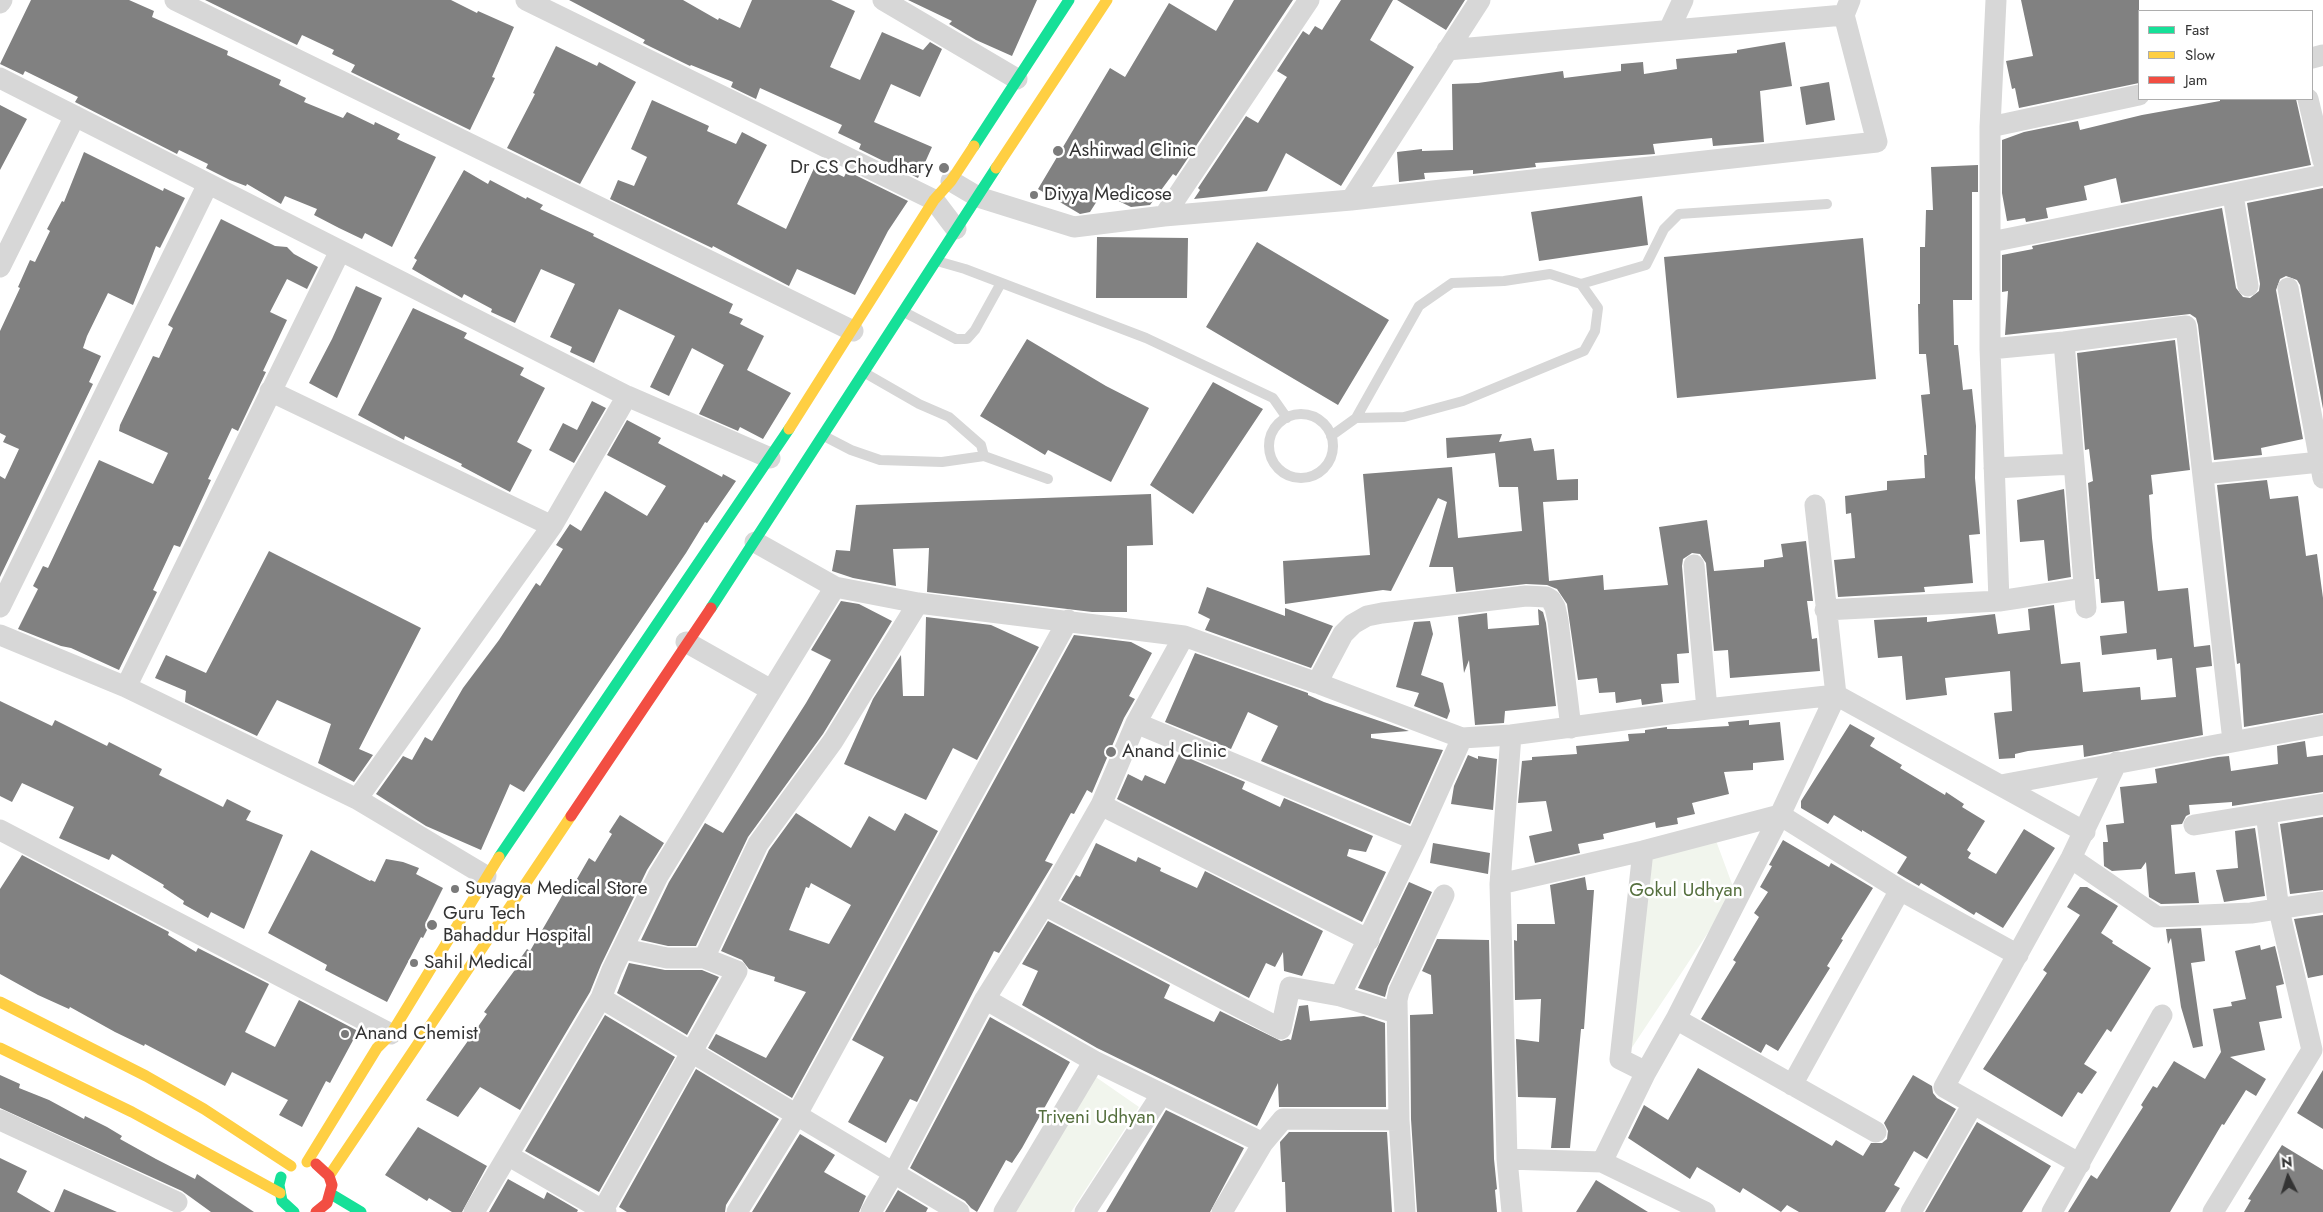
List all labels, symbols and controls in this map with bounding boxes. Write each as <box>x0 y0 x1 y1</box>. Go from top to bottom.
legend <box>2138 10 2313 100</box>
text: Fast <box>2185 19 2209 41</box>
text: Slow <box>2185 44 2215 66</box>
text: Jam <box>2185 69 2208 91</box>
place label: Ashirwad Clinic <box>1069 140 1196 162</box>
marker: Ashirwad Clinic <box>1051 144 1065 158</box>
place label: Dr CS Choudhary <box>790 157 933 179</box>
marker: Dr CS Choudhary <box>937 161 951 175</box>
place label: Divya Medicose <box>1044 184 1172 206</box>
marker: Divya Medicose <box>1028 189 1040 201</box>
place label: Anand Clinic <box>1122 741 1226 763</box>
marker: Anand Clinic <box>1104 745 1118 759</box>
place label: Suyagya Medical Store <box>465 878 648 900</box>
park label: Gokul Udhyan <box>1629 880 1743 902</box>
marker: Suyagya Medical Store <box>449 883 461 895</box>
place label: Guru Tech Bahaddur Hospital <box>443 903 591 947</box>
marker: Guru Tech Bahaddur Hospital <box>425 918 439 932</box>
place label: Sahil Medical <box>424 952 532 974</box>
marker: Sahil Medical <box>408 957 420 969</box>
place label: Anand Chemist <box>355 1023 478 1045</box>
marker: Anand Chemist <box>339 1028 351 1040</box>
park label: Triveni Udhyan <box>1038 1107 1156 1129</box>
north arrow <box>2263 1152 2313 1202</box>
text: N <box>2280 1152 2293 1173</box>

